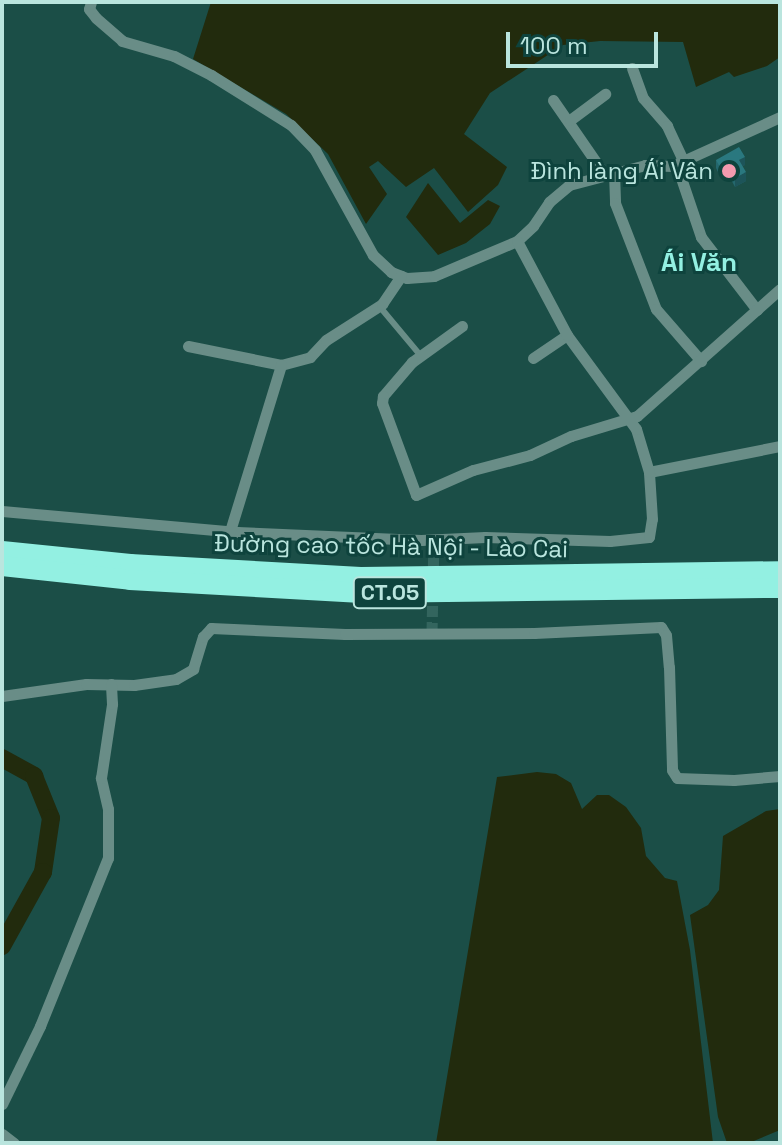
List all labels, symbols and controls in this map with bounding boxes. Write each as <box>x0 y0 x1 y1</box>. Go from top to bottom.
scale bar <box>510 16 662 66</box>
text: 100 m <box>520 30 588 61</box>
place label: Đình làng Ái Vân <box>530 157 713 185</box>
marker: Đình làng Ái Vân <box>720 162 738 180</box>
district label: Ái Văn <box>661 247 737 279</box>
street label: Đường cao tốc Hà Nội - Lào Cai <box>213 528 569 564</box>
road number: CT.05 <box>352 575 428 611</box>

